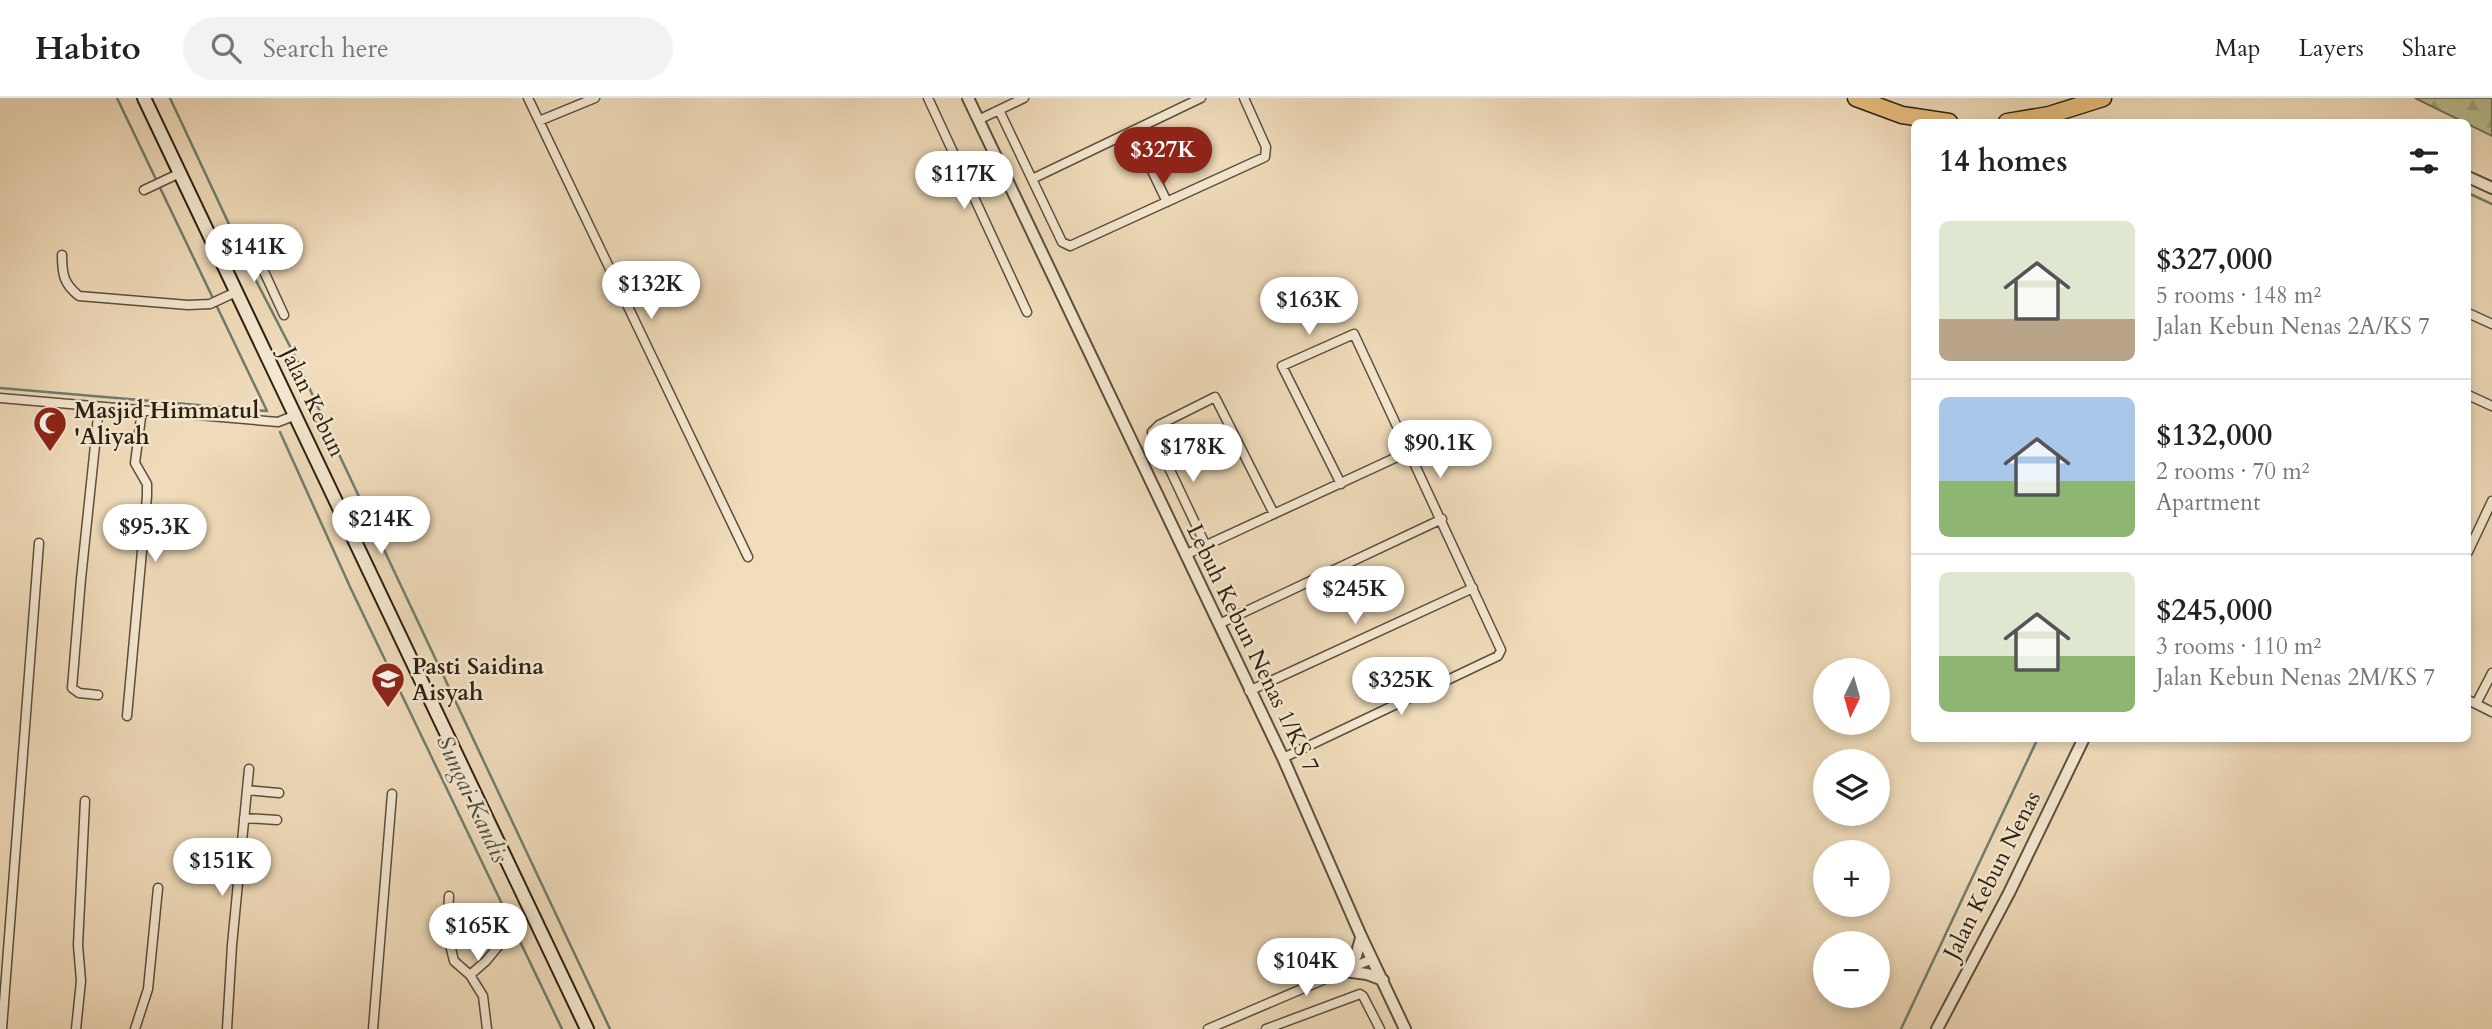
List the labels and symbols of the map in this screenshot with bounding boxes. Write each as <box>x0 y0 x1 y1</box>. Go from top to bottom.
pin: $327K <box>1114 127 1212 187</box>
pin: $117K <box>915 152 1013 211</box>
pin: $141K <box>205 225 303 284</box>
pin: $132K <box>602 262 700 321</box>
pin: $163K <box>1260 278 1358 337</box>
street label: Jalan Kebun <box>272 339 353 462</box>
place label: Masjid Himmatul 'Aliyah <box>74 395 259 452</box>
mosque icon: Masjid Himmatul 'Aliyah <box>31 404 69 453</box>
pin: $90.1K <box>1383 420 1497 480</box>
pin: $178K <box>1144 424 1242 484</box>
pin: $214K <box>332 496 430 556</box>
pin: $95.3K <box>98 504 212 564</box>
street label: Lebuh Kebun Nenas 1/KS 7 <box>1179 519 1327 777</box>
pin: $245K <box>1306 566 1404 626</box>
place label: Pasti Saidina Aisyah <box>412 651 545 708</box>
pin: $325K <box>1352 658 1450 717</box>
north arrow <box>1813 658 1890 735</box>
school or university icon: Pasti Saidina Aisyah <box>369 660 407 709</box>
water label: Sungai Kandis <box>428 730 516 868</box>
street label: Jalan Kebun Nenas <box>1935 785 2048 967</box>
pin: $151K <box>173 838 271 898</box>
pin: $165K <box>429 904 527 963</box>
pin: $104K <box>1257 939 1355 998</box>

